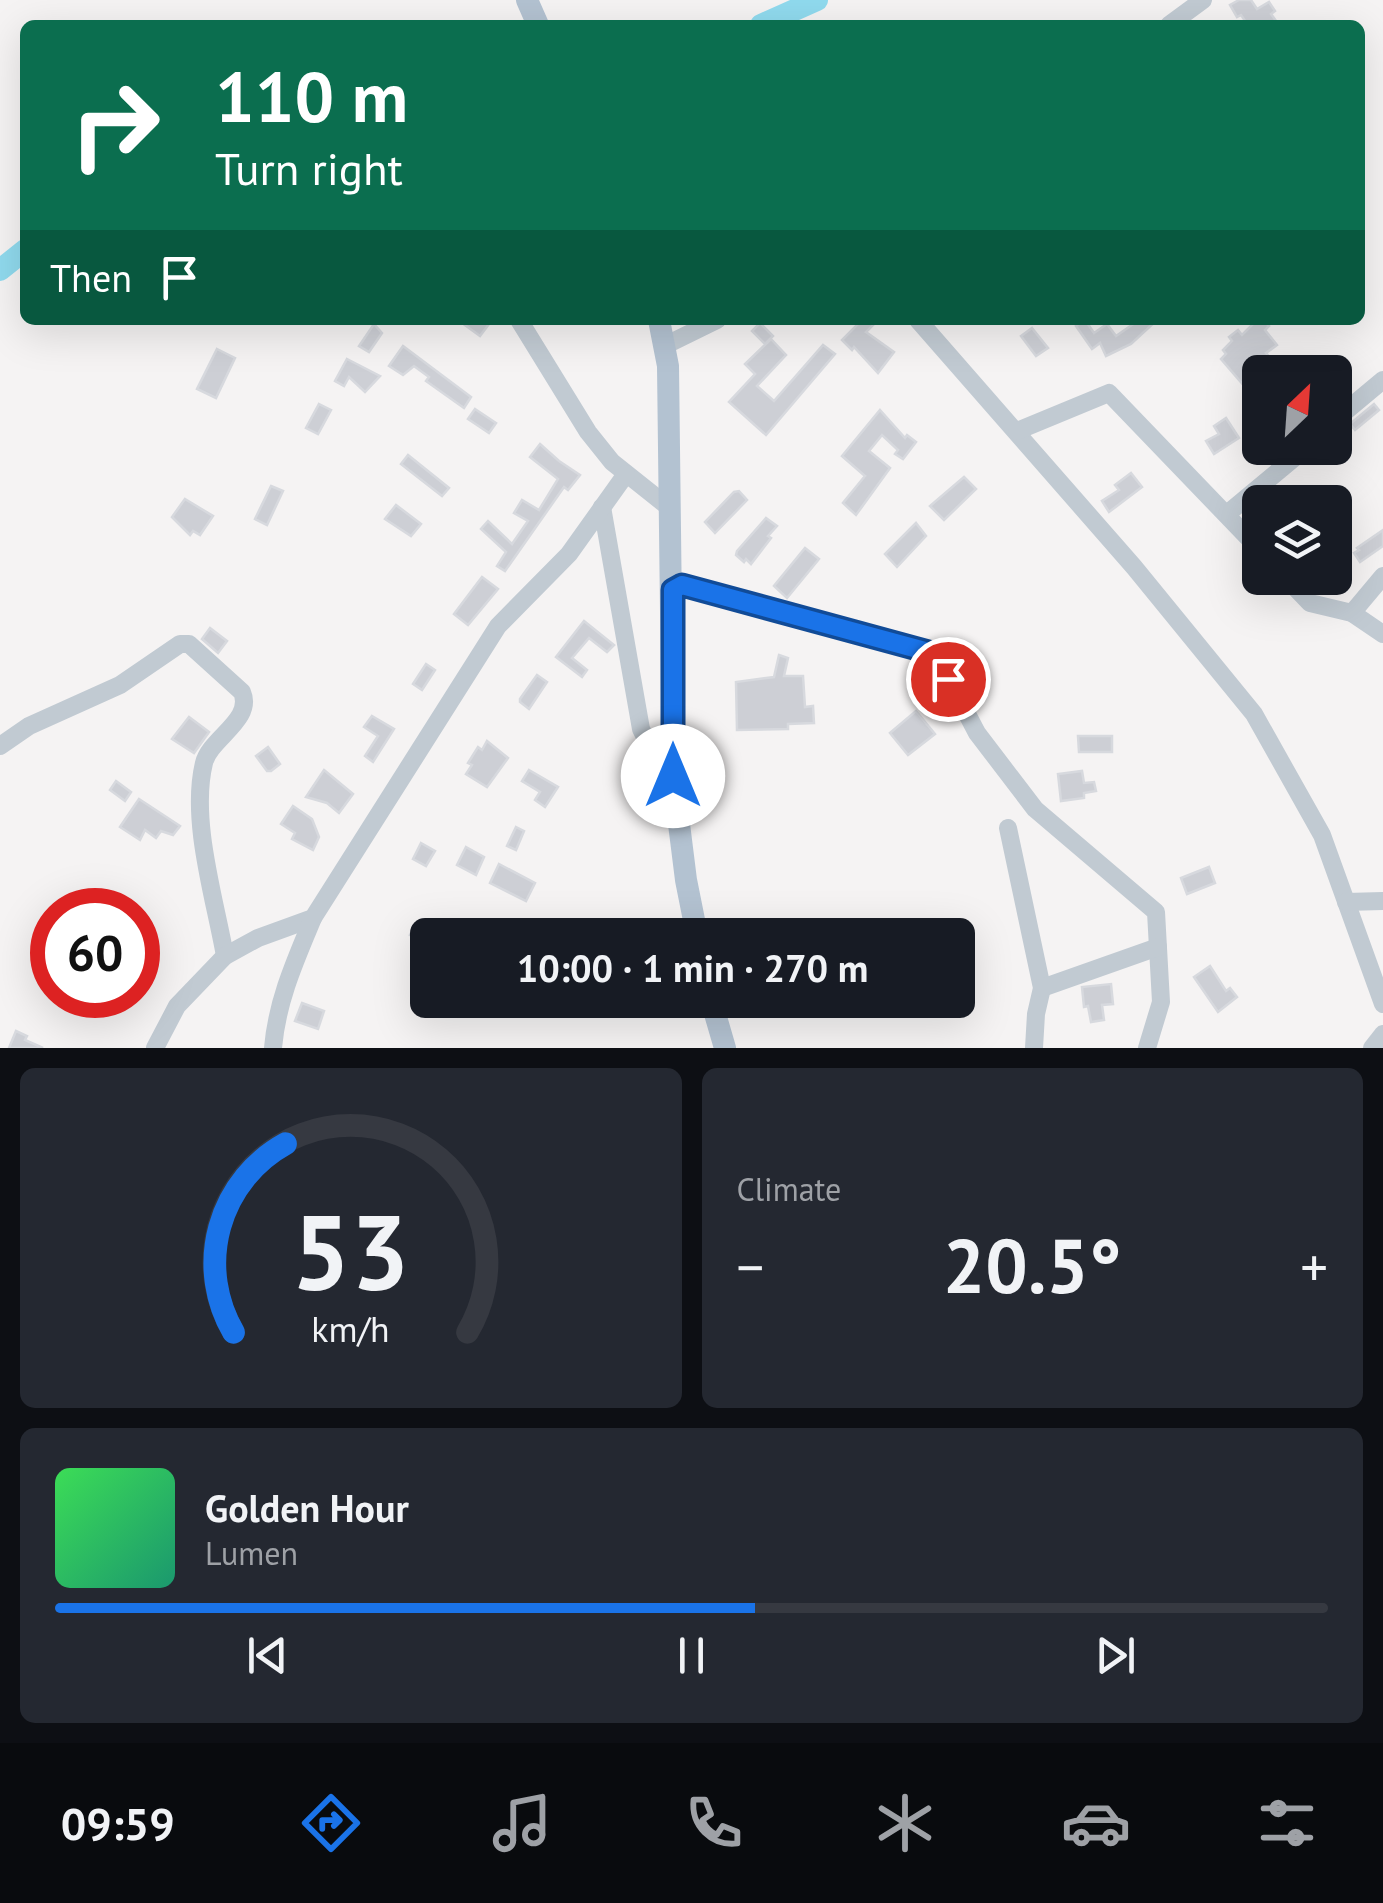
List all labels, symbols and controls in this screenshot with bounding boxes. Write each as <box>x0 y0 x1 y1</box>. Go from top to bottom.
text: 110 m <box>215 51 408 141</box>
icon: right <box>50 60 180 190</box>
text: Turn right <box>215 139 403 197</box>
icon: arrive <box>152 250 207 305</box>
text: Then <box>50 253 132 302</box>
north arrow <box>1242 355 1352 465</box>
map controls <box>1242 355 1352 595</box>
button: layers <box>1242 485 1352 595</box>
pin <box>906 637 991 722</box>
icon: arrive <box>921 652 976 707</box>
position arrow <box>621 724 725 828</box>
speed limit sign: 60 <box>30 888 160 1018</box>
text: 10:00 · 1 min · 270 m <box>517 943 868 992</box>
text: Climate <box>737 1168 841 1210</box>
text: 53 <box>292 1184 410 1319</box>
text: 20.5° <box>943 1217 1122 1314</box>
text: − <box>737 1231 764 1302</box>
text: + <box>1300 1231 1328 1302</box>
text: km/h <box>312 1306 390 1352</box>
text: Golden Hour <box>205 1483 409 1532</box>
text: Lumen <box>205 1532 298 1574</box>
icon: previous <box>240 1628 295 1683</box>
icon: pause <box>664 1628 719 1683</box>
icon: next <box>1088 1628 1143 1683</box>
icon: directions <box>296 1788 366 1858</box>
icon: music <box>487 1788 557 1858</box>
icon: phone <box>679 1788 749 1858</box>
icon: climate <box>870 1788 940 1858</box>
icon: car <box>1061 1788 1131 1858</box>
icon: filters <box>1252 1788 1322 1858</box>
text: 09:59 <box>61 1794 175 1852</box>

